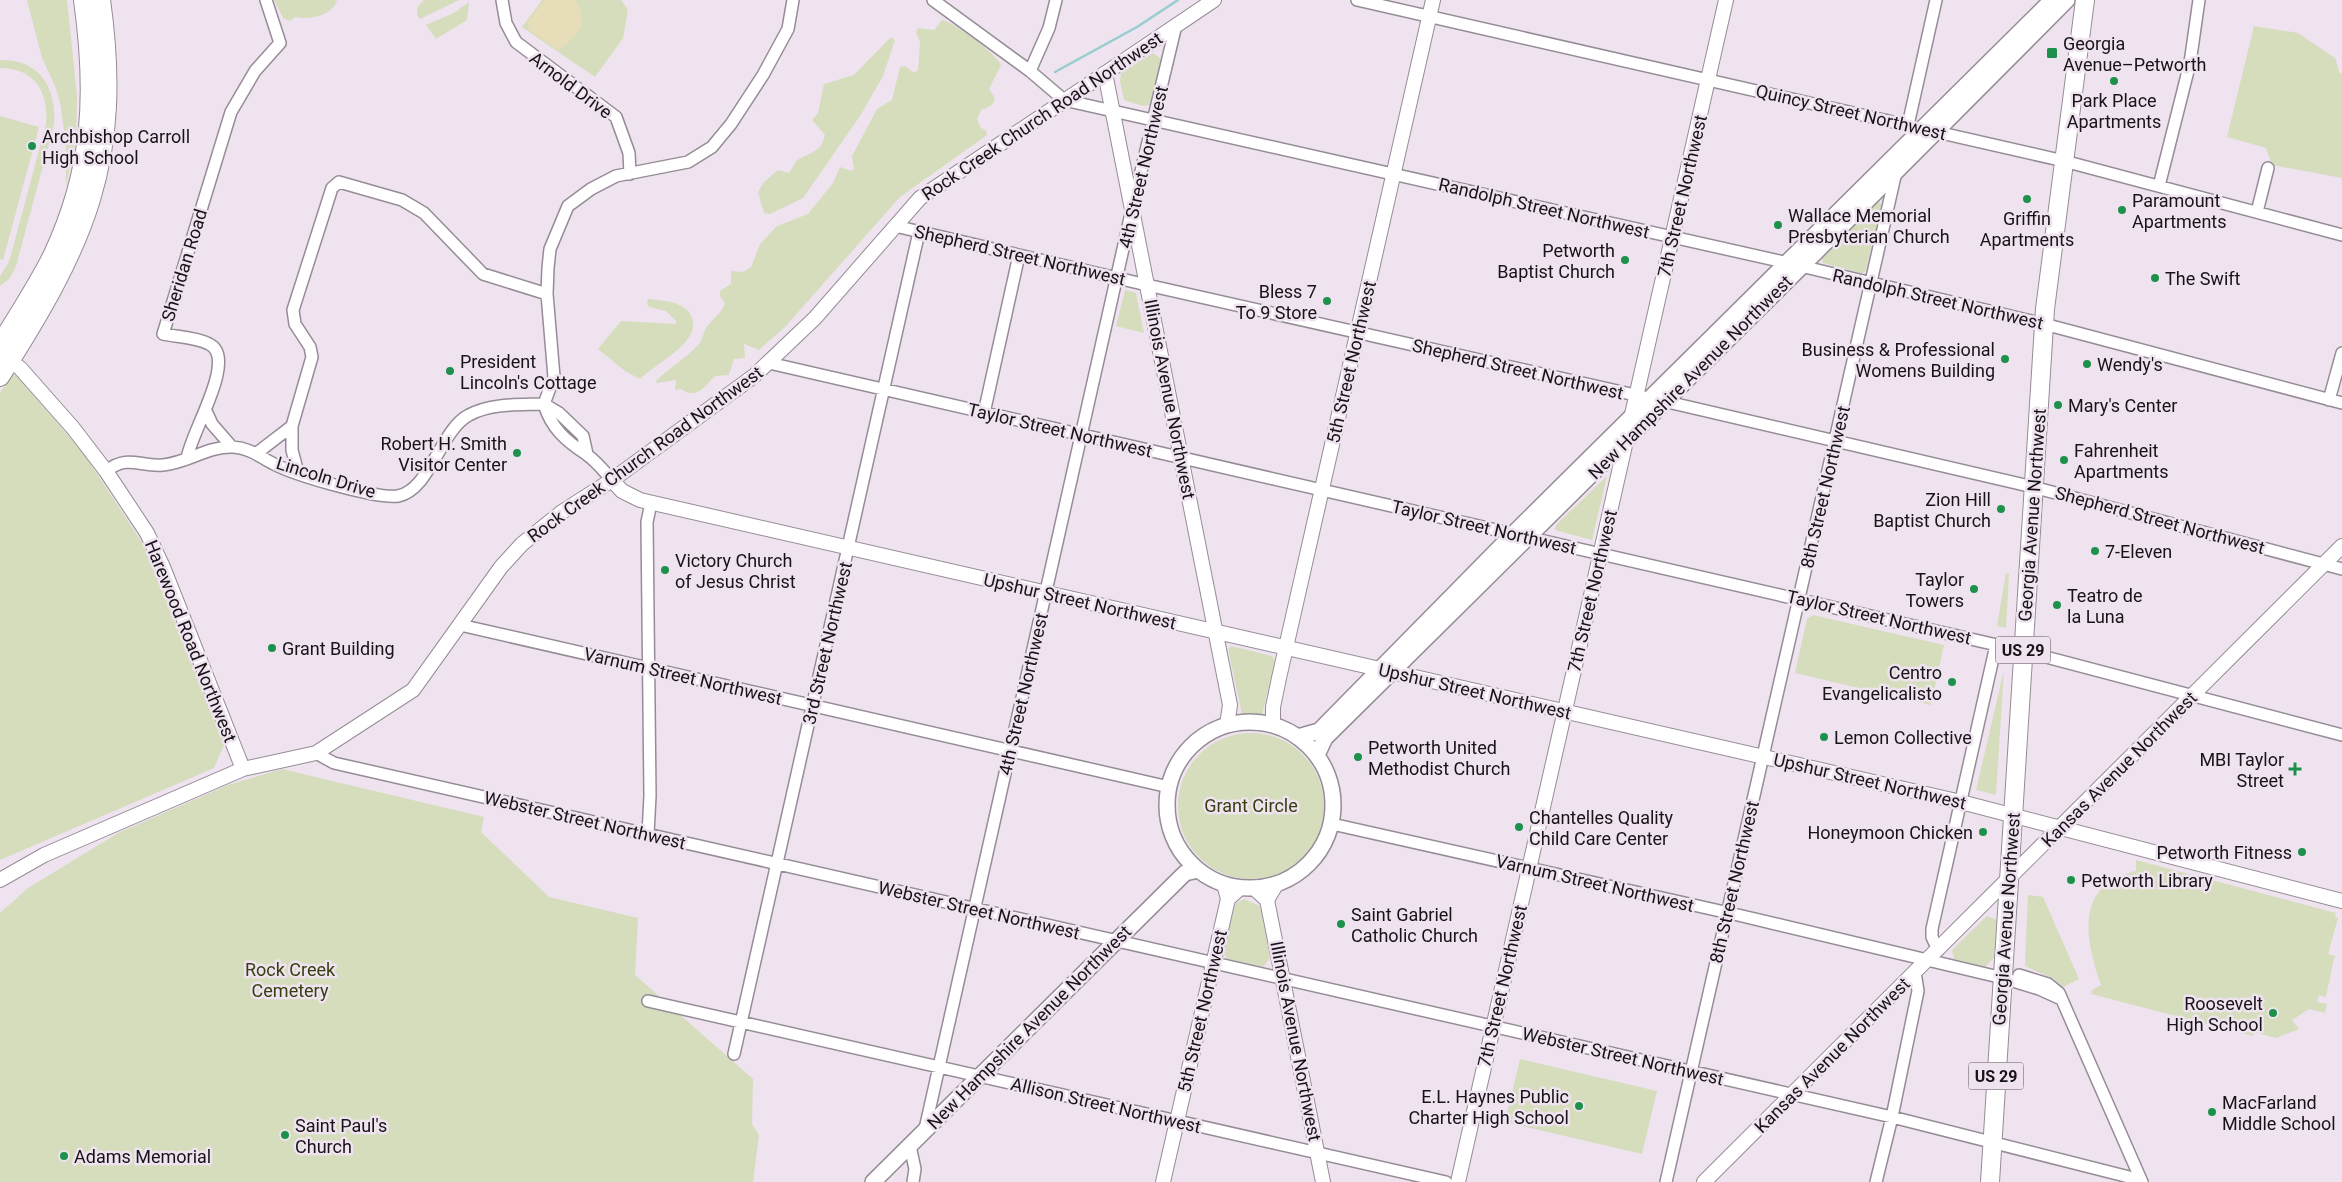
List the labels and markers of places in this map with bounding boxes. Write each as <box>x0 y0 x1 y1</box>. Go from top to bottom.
place label: Georgia Avenue–Petworth <box>2063 33 2206 75</box>
marker: Georgia Avenue–Petworth <box>2045 46 2059 60</box>
marker: Park Place Apartments <box>2108 75 2120 87</box>
place label: Park Place Apartments <box>2067 90 2161 132</box>
place label: Archbishop Carroll High School <box>42 126 190 168</box>
marker: Archbishop Carroll High School <box>26 140 38 152</box>
place label: Paramount Apartments <box>2132 190 2227 232</box>
marker: Griffin Apartments <box>2021 193 2033 205</box>
marker: Paramount Apartments <box>2116 204 2128 216</box>
place label: Wallace Memorial Presbyterian Church <box>1788 205 1950 247</box>
place label: Griffin Apartments <box>1980 208 2074 250</box>
marker: Wallace Memorial Presbyterian Church <box>1772 219 1784 231</box>
place label: Petworth Baptist Church <box>1497 240 1615 282</box>
marker: Petworth Baptist Church <box>1619 254 1631 266</box>
place label: The Swift <box>2165 268 2241 289</box>
marker: The Swift <box>2149 272 2161 284</box>
place label: Bless 7 To 9 Store <box>1236 281 1317 323</box>
marker: Bless 7 To 9 Store <box>1321 295 1333 307</box>
place label: Business & Professional Womens Building <box>1802 339 1995 381</box>
place label: President Lincoln's Cottage <box>460 351 597 393</box>
marker: Business & Professional Womens Building <box>1999 353 2011 365</box>
place label: Wendy's <box>2097 354 2163 375</box>
marker: Wendy's <box>2081 358 2093 370</box>
marker: President Lincoln's Cottage <box>444 365 456 377</box>
place label: Mary's Center <box>2068 395 2177 416</box>
marker: Mary's Center <box>2052 399 2064 411</box>
place label: Robert H. Smith Visitor Center <box>380 433 507 475</box>
place label: Fahrenheit Apartments <box>2074 440 2169 482</box>
marker: Robert H. Smith Visitor Center <box>511 447 523 459</box>
marker: Fahrenheit Apartments <box>2058 454 2070 466</box>
place label: Zion Hill Baptist Church <box>1873 489 1991 531</box>
marker: Zion Hill Baptist Church <box>1995 503 2007 515</box>
place label: 7-Eleven <box>2105 541 2172 562</box>
marker: 7-Eleven <box>2089 545 2101 557</box>
place label: Victory Church of Jesus Christ <box>675 550 796 592</box>
marker: Victory Church of Jesus Christ <box>659 564 671 576</box>
place label: Taylor Towers <box>1905 569 1964 611</box>
marker: Taylor Towers <box>1968 583 1980 595</box>
place label: Teatro de la Luna <box>2067 585 2142 627</box>
marker: Teatro de la Luna <box>2051 599 2063 611</box>
place label: Grant Building <box>282 638 395 659</box>
marker: Grant Building <box>266 642 278 654</box>
place label: Centro Evangelicalisto <box>1822 662 1942 704</box>
marker: Centro Evangelicalisto <box>1946 676 1958 688</box>
place label: Lemon Collective <box>1834 727 1972 748</box>
marker: Lemon Collective <box>1818 731 1830 743</box>
place label: Petworth United Methodist Church <box>1368 737 1510 779</box>
place label: MBI Taylor Street <box>2199 749 2284 791</box>
marker: Petworth United Methodist Church <box>1352 751 1364 763</box>
marker: MBI Taylor Street <box>2288 762 2302 776</box>
place label: Chantelles Quality Child Care Center <box>1529 807 1674 849</box>
marker: Chantelles Quality Child Care Center <box>1513 821 1525 833</box>
place label: Honeymoon Chicken <box>1807 822 1973 843</box>
marker: Honeymoon Chicken <box>1977 826 1989 838</box>
place label: Petworth Fitness <box>2156 842 2292 863</box>
marker: Petworth Fitness <box>2296 846 2308 858</box>
place label: Petworth Library <box>2081 870 2213 891</box>
marker: Petworth Library <box>2065 874 2077 886</box>
place label: Saint Gabriel Catholic Church <box>1351 904 1478 946</box>
marker: Saint Gabriel Catholic Church <box>1335 918 1347 930</box>
place label: Roosevelt High School <box>2166 993 2263 1035</box>
marker: Roosevelt High School <box>2267 1007 2279 1019</box>
place label: E.L. Haynes Public Charter High School <box>1408 1086 1569 1128</box>
place label: MacFarland Middle School <box>2222 1092 2336 1134</box>
marker: E.L. Haynes Public Charter High School <box>1573 1100 1585 1112</box>
marker: MacFarland Middle School <box>2206 1106 2218 1118</box>
place label: Saint Paul's Church <box>295 1115 387 1157</box>
marker: Saint Paul's Church <box>279 1129 291 1141</box>
place label: Adams Memorial <box>74 1146 211 1167</box>
marker: Adams Memorial <box>58 1150 70 1162</box>

